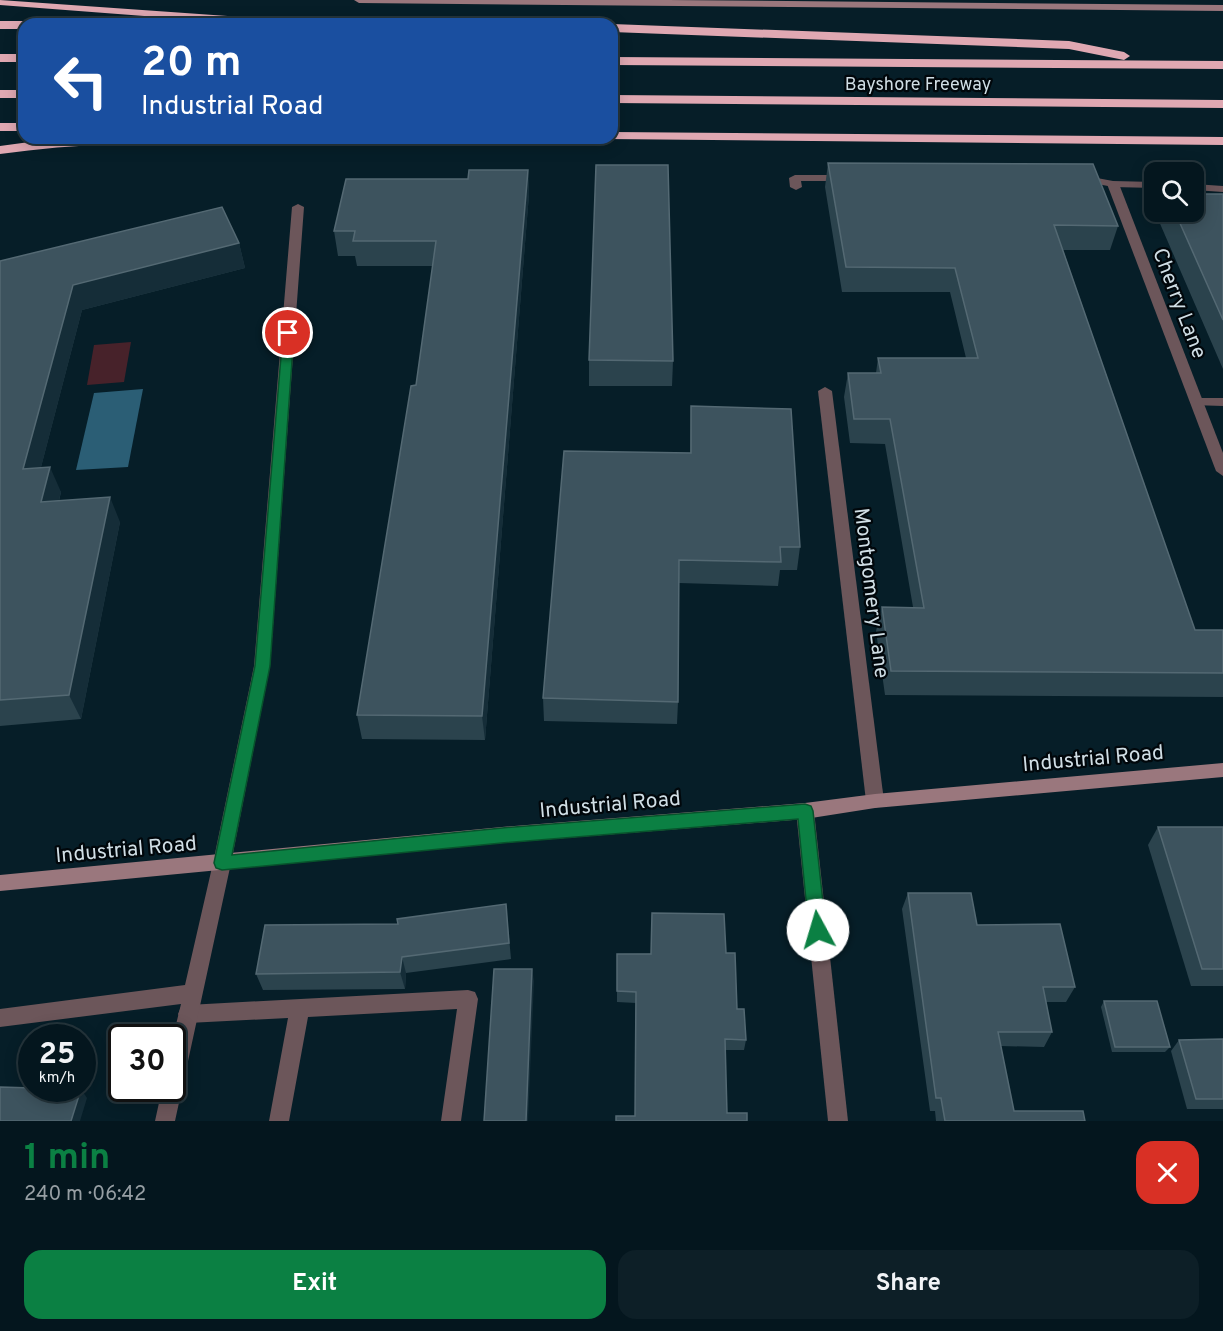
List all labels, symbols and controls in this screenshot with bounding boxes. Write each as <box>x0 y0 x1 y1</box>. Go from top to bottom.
text: 20 m <box>141 38 242 91</box>
icon: left <box>42 42 120 120</box>
street label: Bayshore Freeway <box>845 74 991 97</box>
text: Industrial Road <box>141 90 323 124</box>
map controls <box>1144 162 1204 222</box>
button: search <box>1144 162 1204 222</box>
street label: Cherry Lane <box>1145 244 1212 363</box>
pin <box>262 307 313 358</box>
icon: arrive <box>271 316 304 349</box>
street label: Montgomery Lane <box>847 506 894 680</box>
street label: Industrial Road <box>1021 740 1165 779</box>
street label: Industrial Road <box>538 786 682 825</box>
street label: Industrial Road <box>54 831 198 870</box>
position arrow <box>786 898 850 962</box>
speed limit sign: 30 <box>108 1024 186 1102</box>
text: 25 <box>39 1037 75 1074</box>
text: km/h <box>39 1069 75 1088</box>
text: 1 min <box>24 1136 110 1182</box>
button: close <box>1136 1141 1199 1204</box>
text: 240 m · 06:42 <box>24 1182 146 1208</box>
button: Exit <box>24 1250 606 1319</box>
button: Share <box>618 1250 1199 1319</box>

